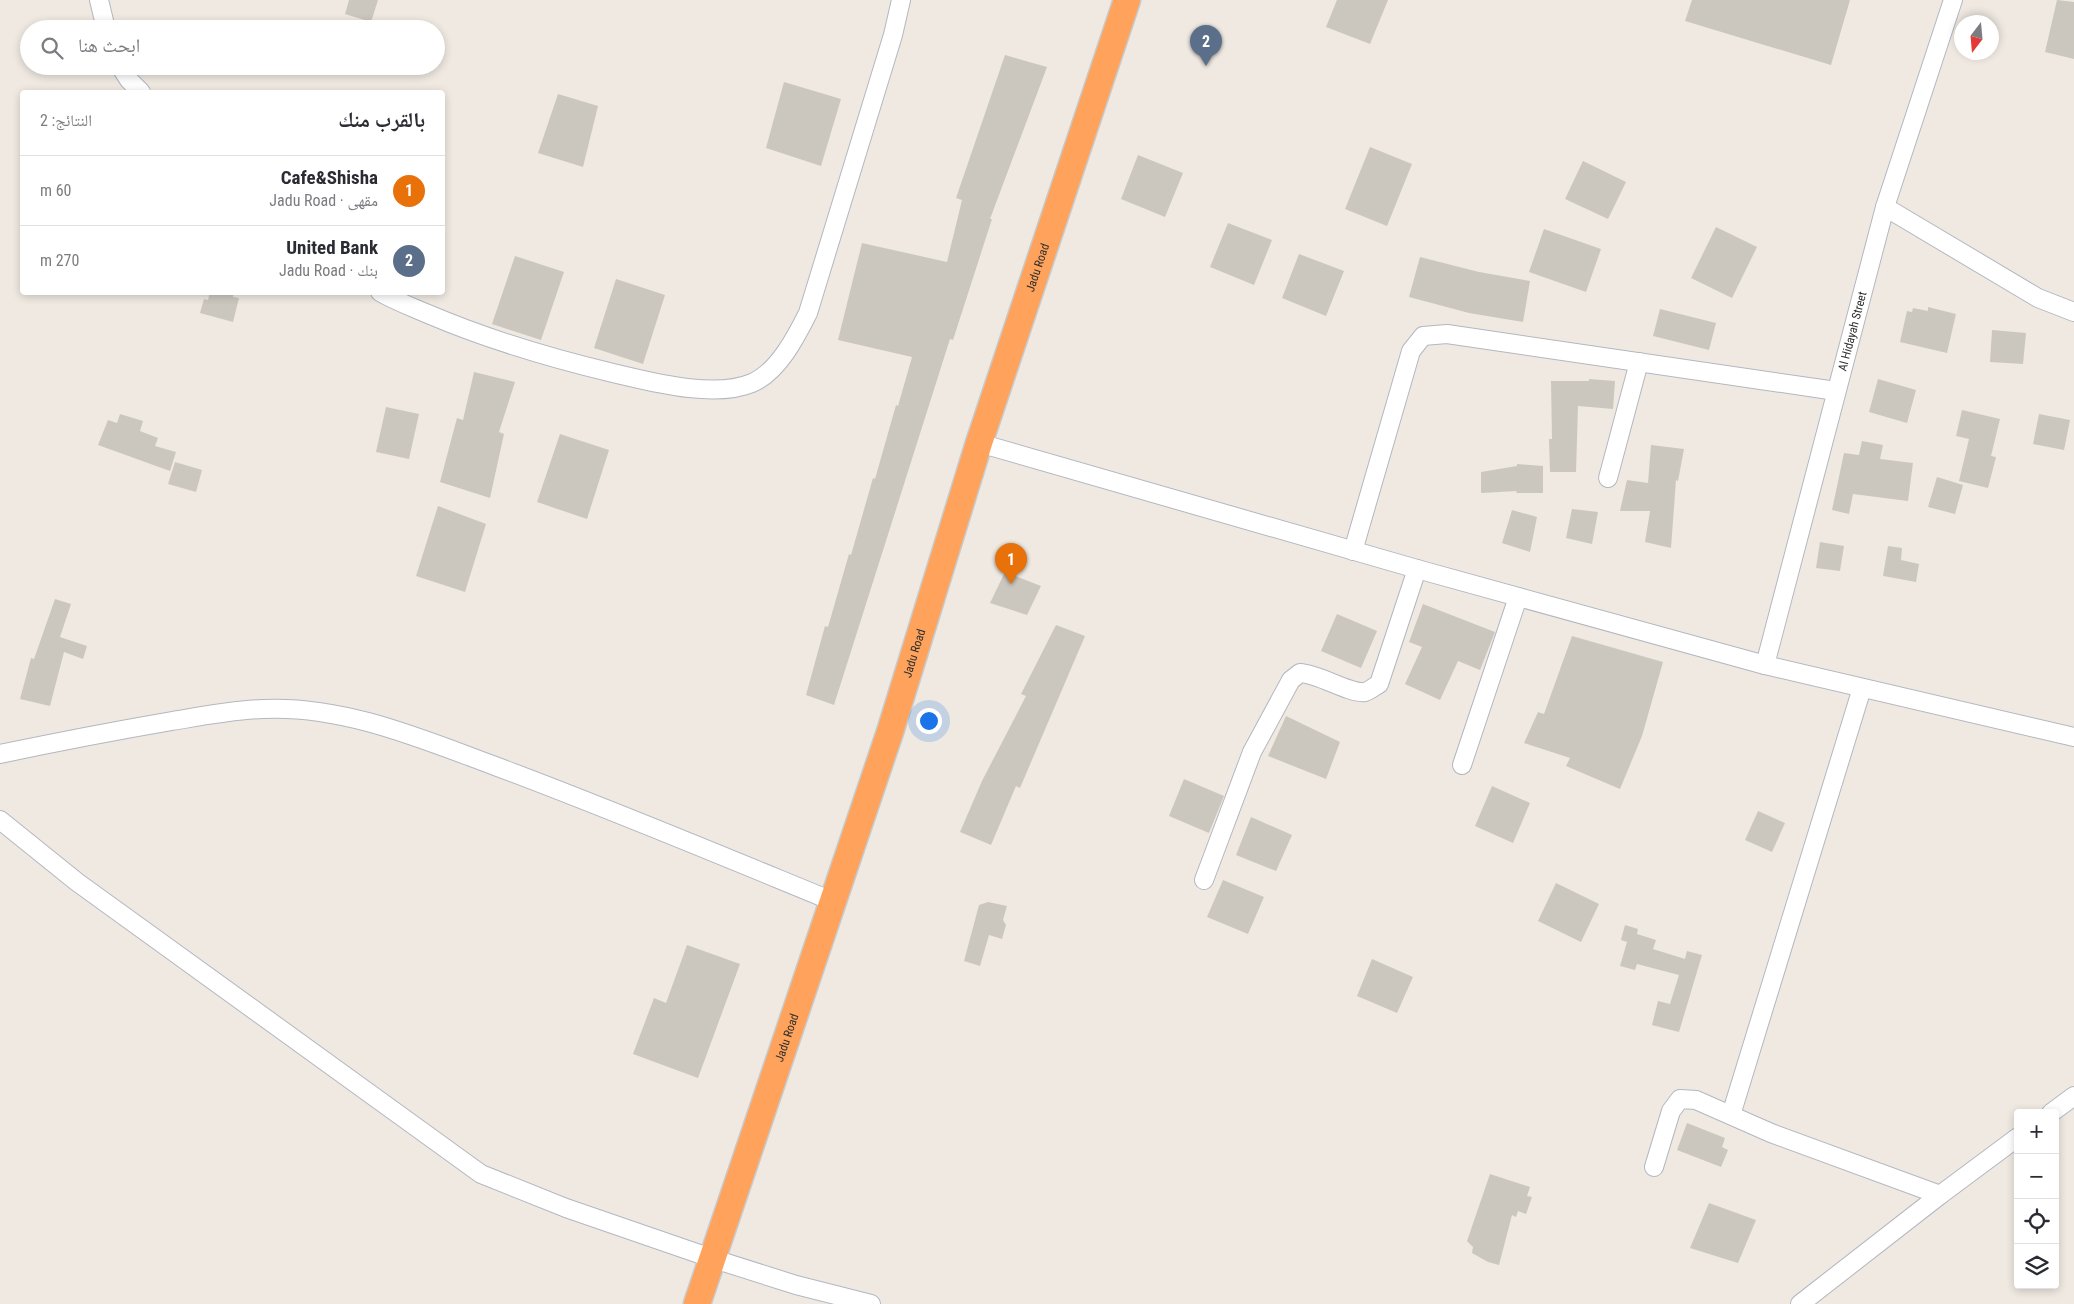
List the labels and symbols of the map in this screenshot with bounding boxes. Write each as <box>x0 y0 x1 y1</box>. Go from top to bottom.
north arrow <box>1954 15 1999 60</box>
pin: 2 <box>1190 25 1222 66</box>
street label: Jadu Road <box>1023 242 1052 294</box>
street label: Al Hidayah Street <box>1835 290 1870 373</box>
pin: 1 <box>995 543 1027 584</box>
street label: Jadu Road <box>900 627 928 679</box>
your location <box>916 708 942 734</box>
street label: Jadu Road <box>772 1012 802 1064</box>

